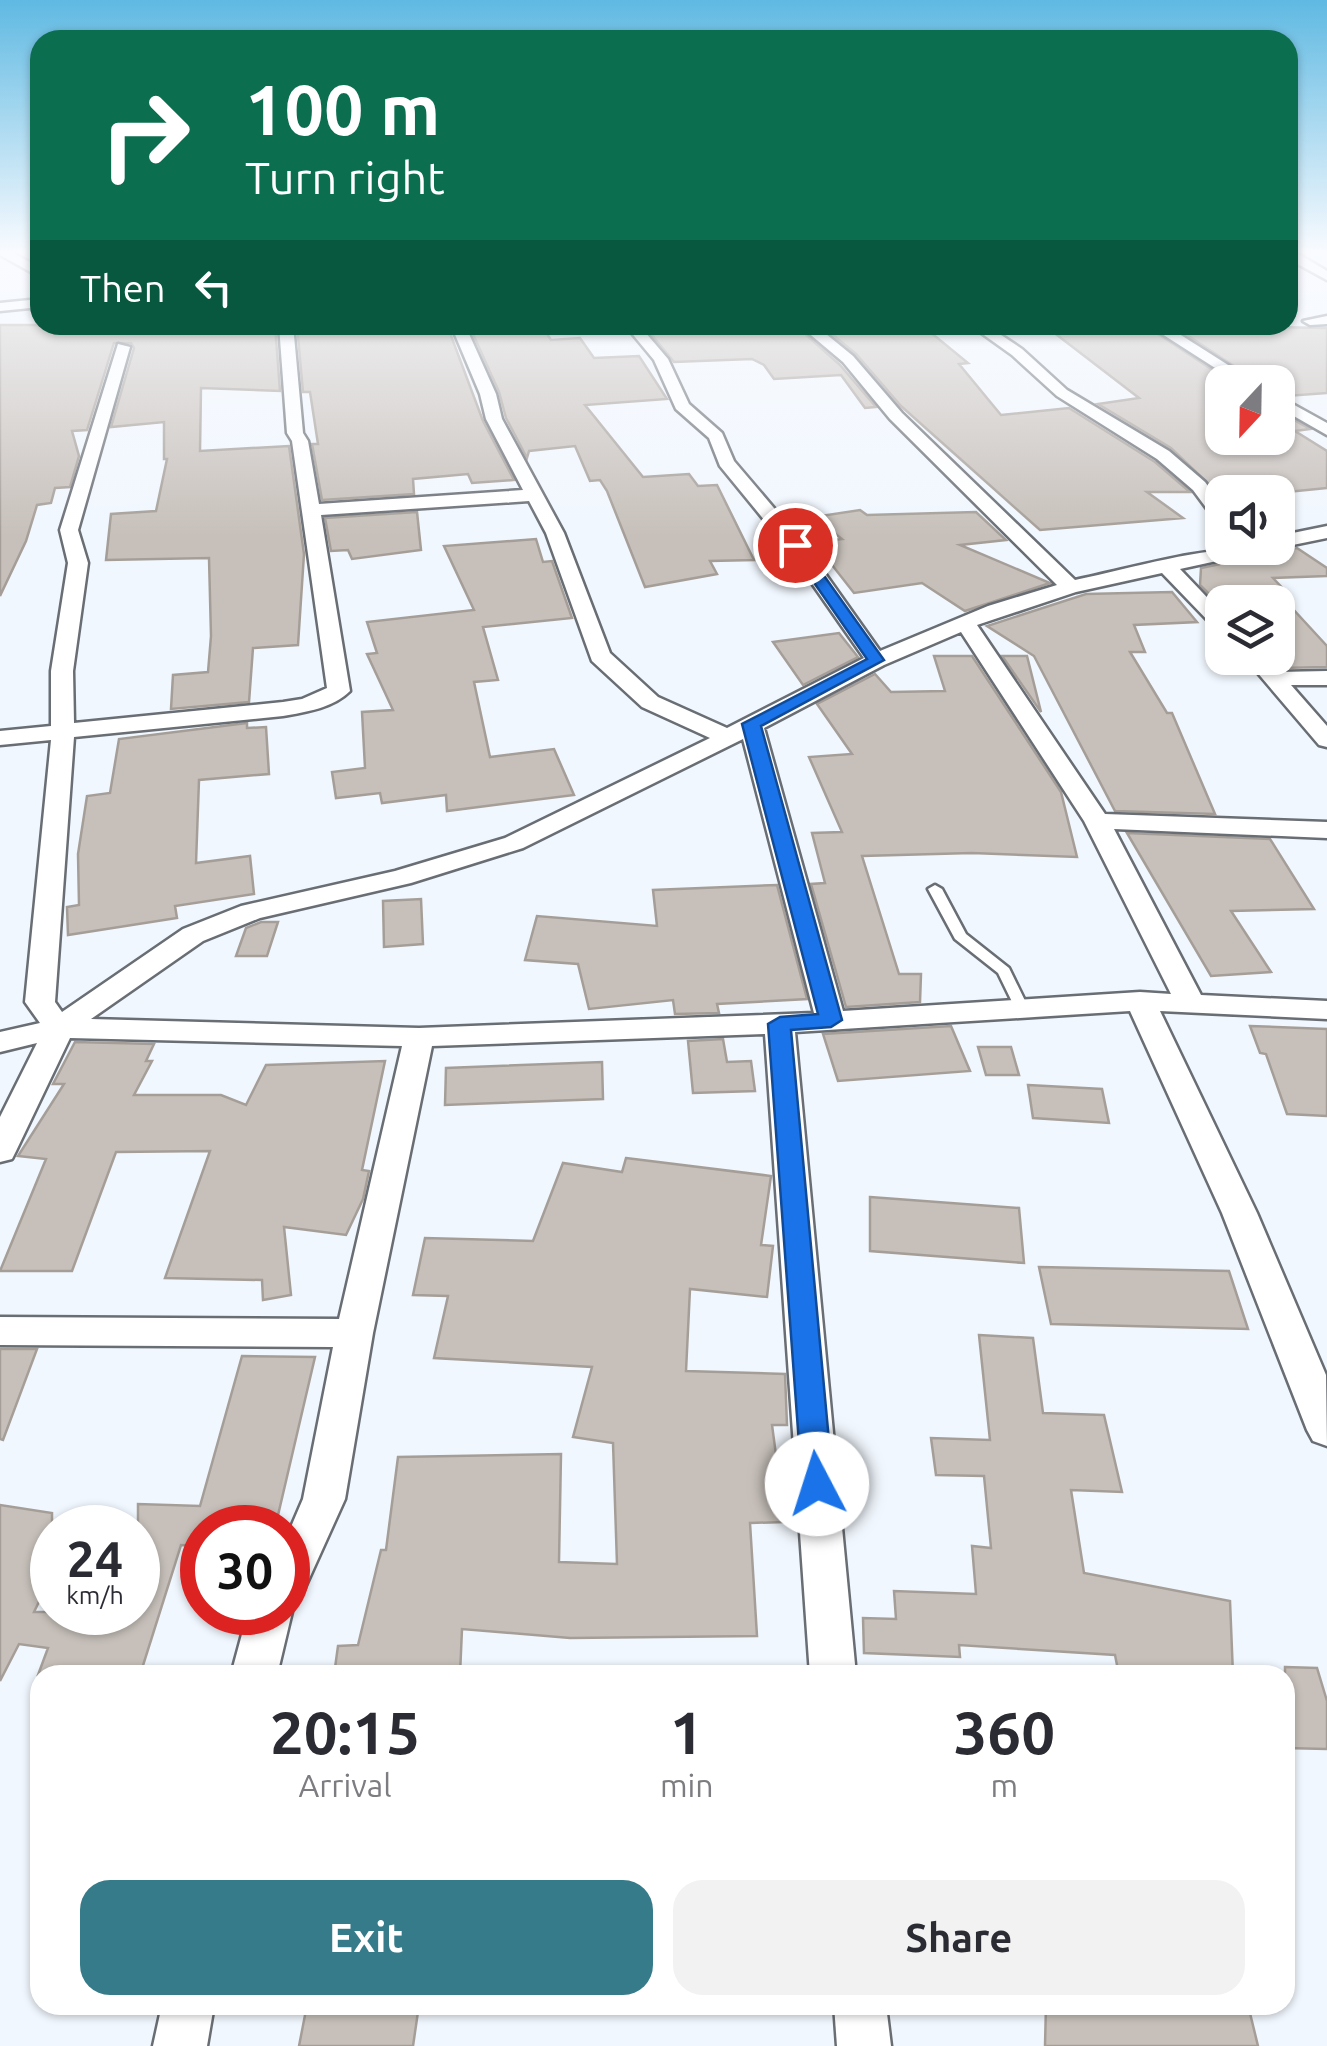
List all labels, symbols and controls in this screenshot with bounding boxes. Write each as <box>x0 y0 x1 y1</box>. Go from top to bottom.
icon: right <box>80 70 210 200</box>
text: 100 m <box>245 70 440 148</box>
text: Turn right <box>245 152 445 203</box>
icon: left <box>186 260 241 315</box>
text: Then <box>80 267 166 309</box>
north arrow <box>1205 365 1295 455</box>
map controls <box>1205 365 1295 675</box>
button: sound <box>1205 475 1295 565</box>
pin <box>753 503 838 588</box>
icon: arrive <box>768 518 823 573</box>
button: layers <box>1205 585 1295 675</box>
position arrow <box>765 1432 869 1536</box>
speed limit sign: 30 <box>180 1505 310 1635</box>
text: 24 <box>67 1530 123 1586</box>
text: km/h <box>66 1581 124 1609</box>
text: 20:15 <box>270 1698 420 1765</box>
text: 1 <box>670 1698 704 1765</box>
text: 360 <box>954 1698 1055 1765</box>
text: Arrival <box>298 1767 392 1803</box>
text: min <box>660 1767 714 1803</box>
text: m <box>990 1767 1018 1803</box>
button: Exit <box>80 1880 653 1995</box>
button: Share <box>673 1880 1245 1995</box>

